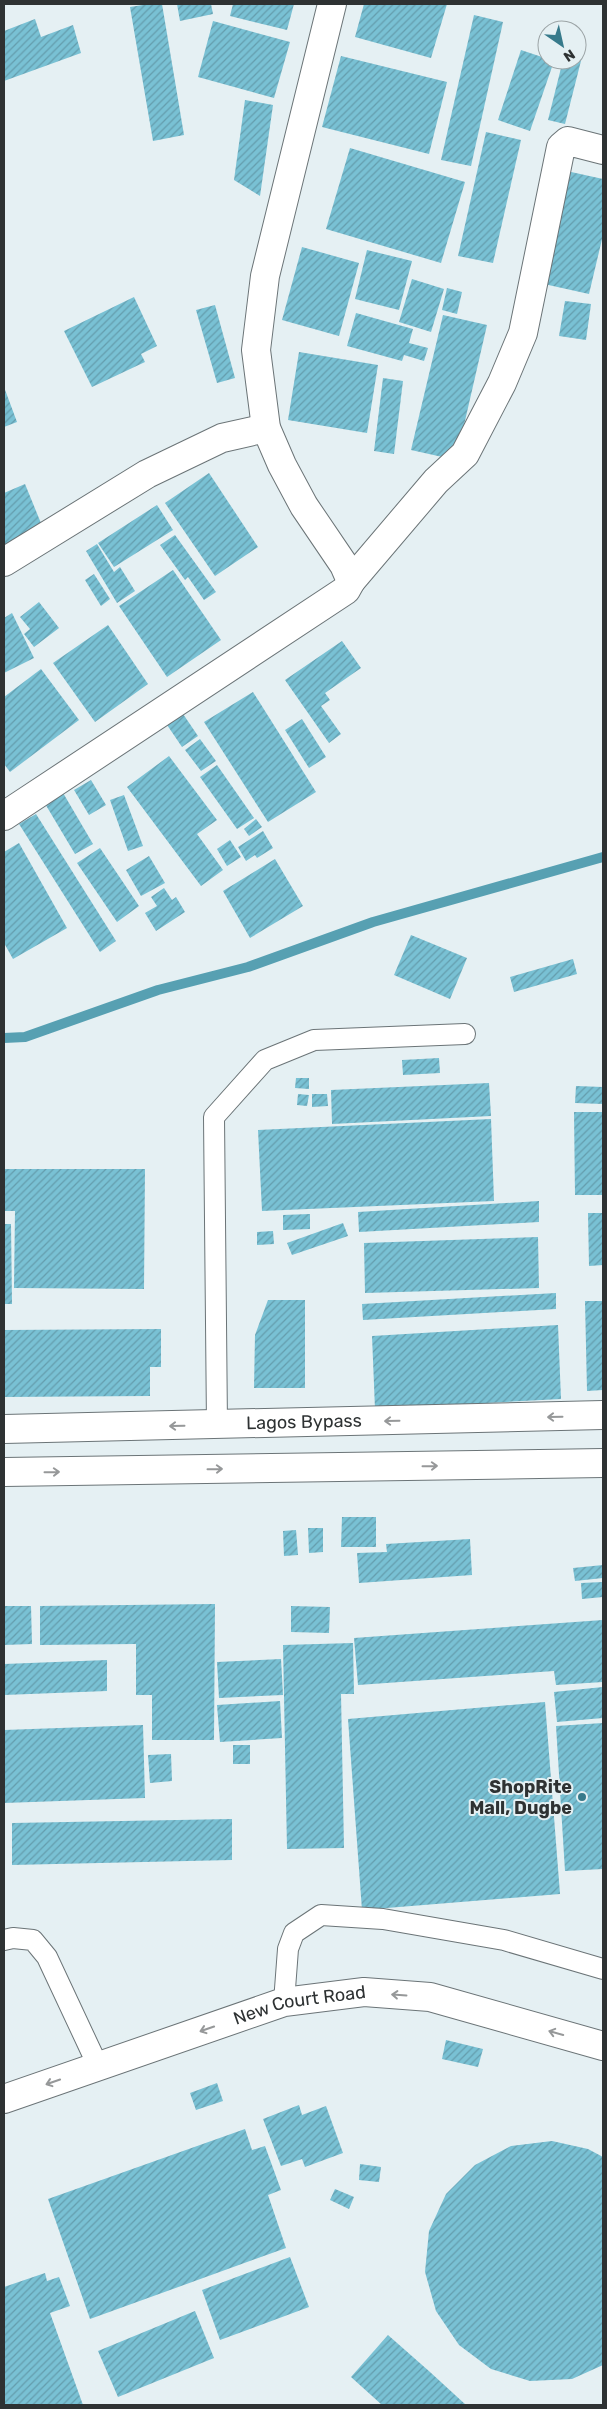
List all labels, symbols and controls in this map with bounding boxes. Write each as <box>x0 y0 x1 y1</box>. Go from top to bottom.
north arrow <box>537 20 587 70</box>
text: N <box>560 45 578 65</box>
street label: Lagos Bypass <box>246 1410 362 1434</box>
one-way arrow <box>547 1412 563 1421</box>
one-way arrow <box>384 1416 400 1425</box>
one-way arrow <box>169 1421 185 1430</box>
one-way arrow <box>422 1461 438 1471</box>
one-way arrow <box>206 1464 223 1474</box>
one-way arrow <box>44 1467 60 1477</box>
place label: ShopRite Mall, Dugbe <box>469 1776 572 1819</box>
marker: ShopRite Mall, Dugbe <box>576 1791 588 1803</box>
street label: New Court Road <box>230 1981 367 2030</box>
one-way arrow <box>391 1990 407 1999</box>
one-way arrow <box>199 2024 215 2034</box>
one-way arrow <box>549 2028 565 2038</box>
one-way arrow <box>46 2078 61 2087</box>

